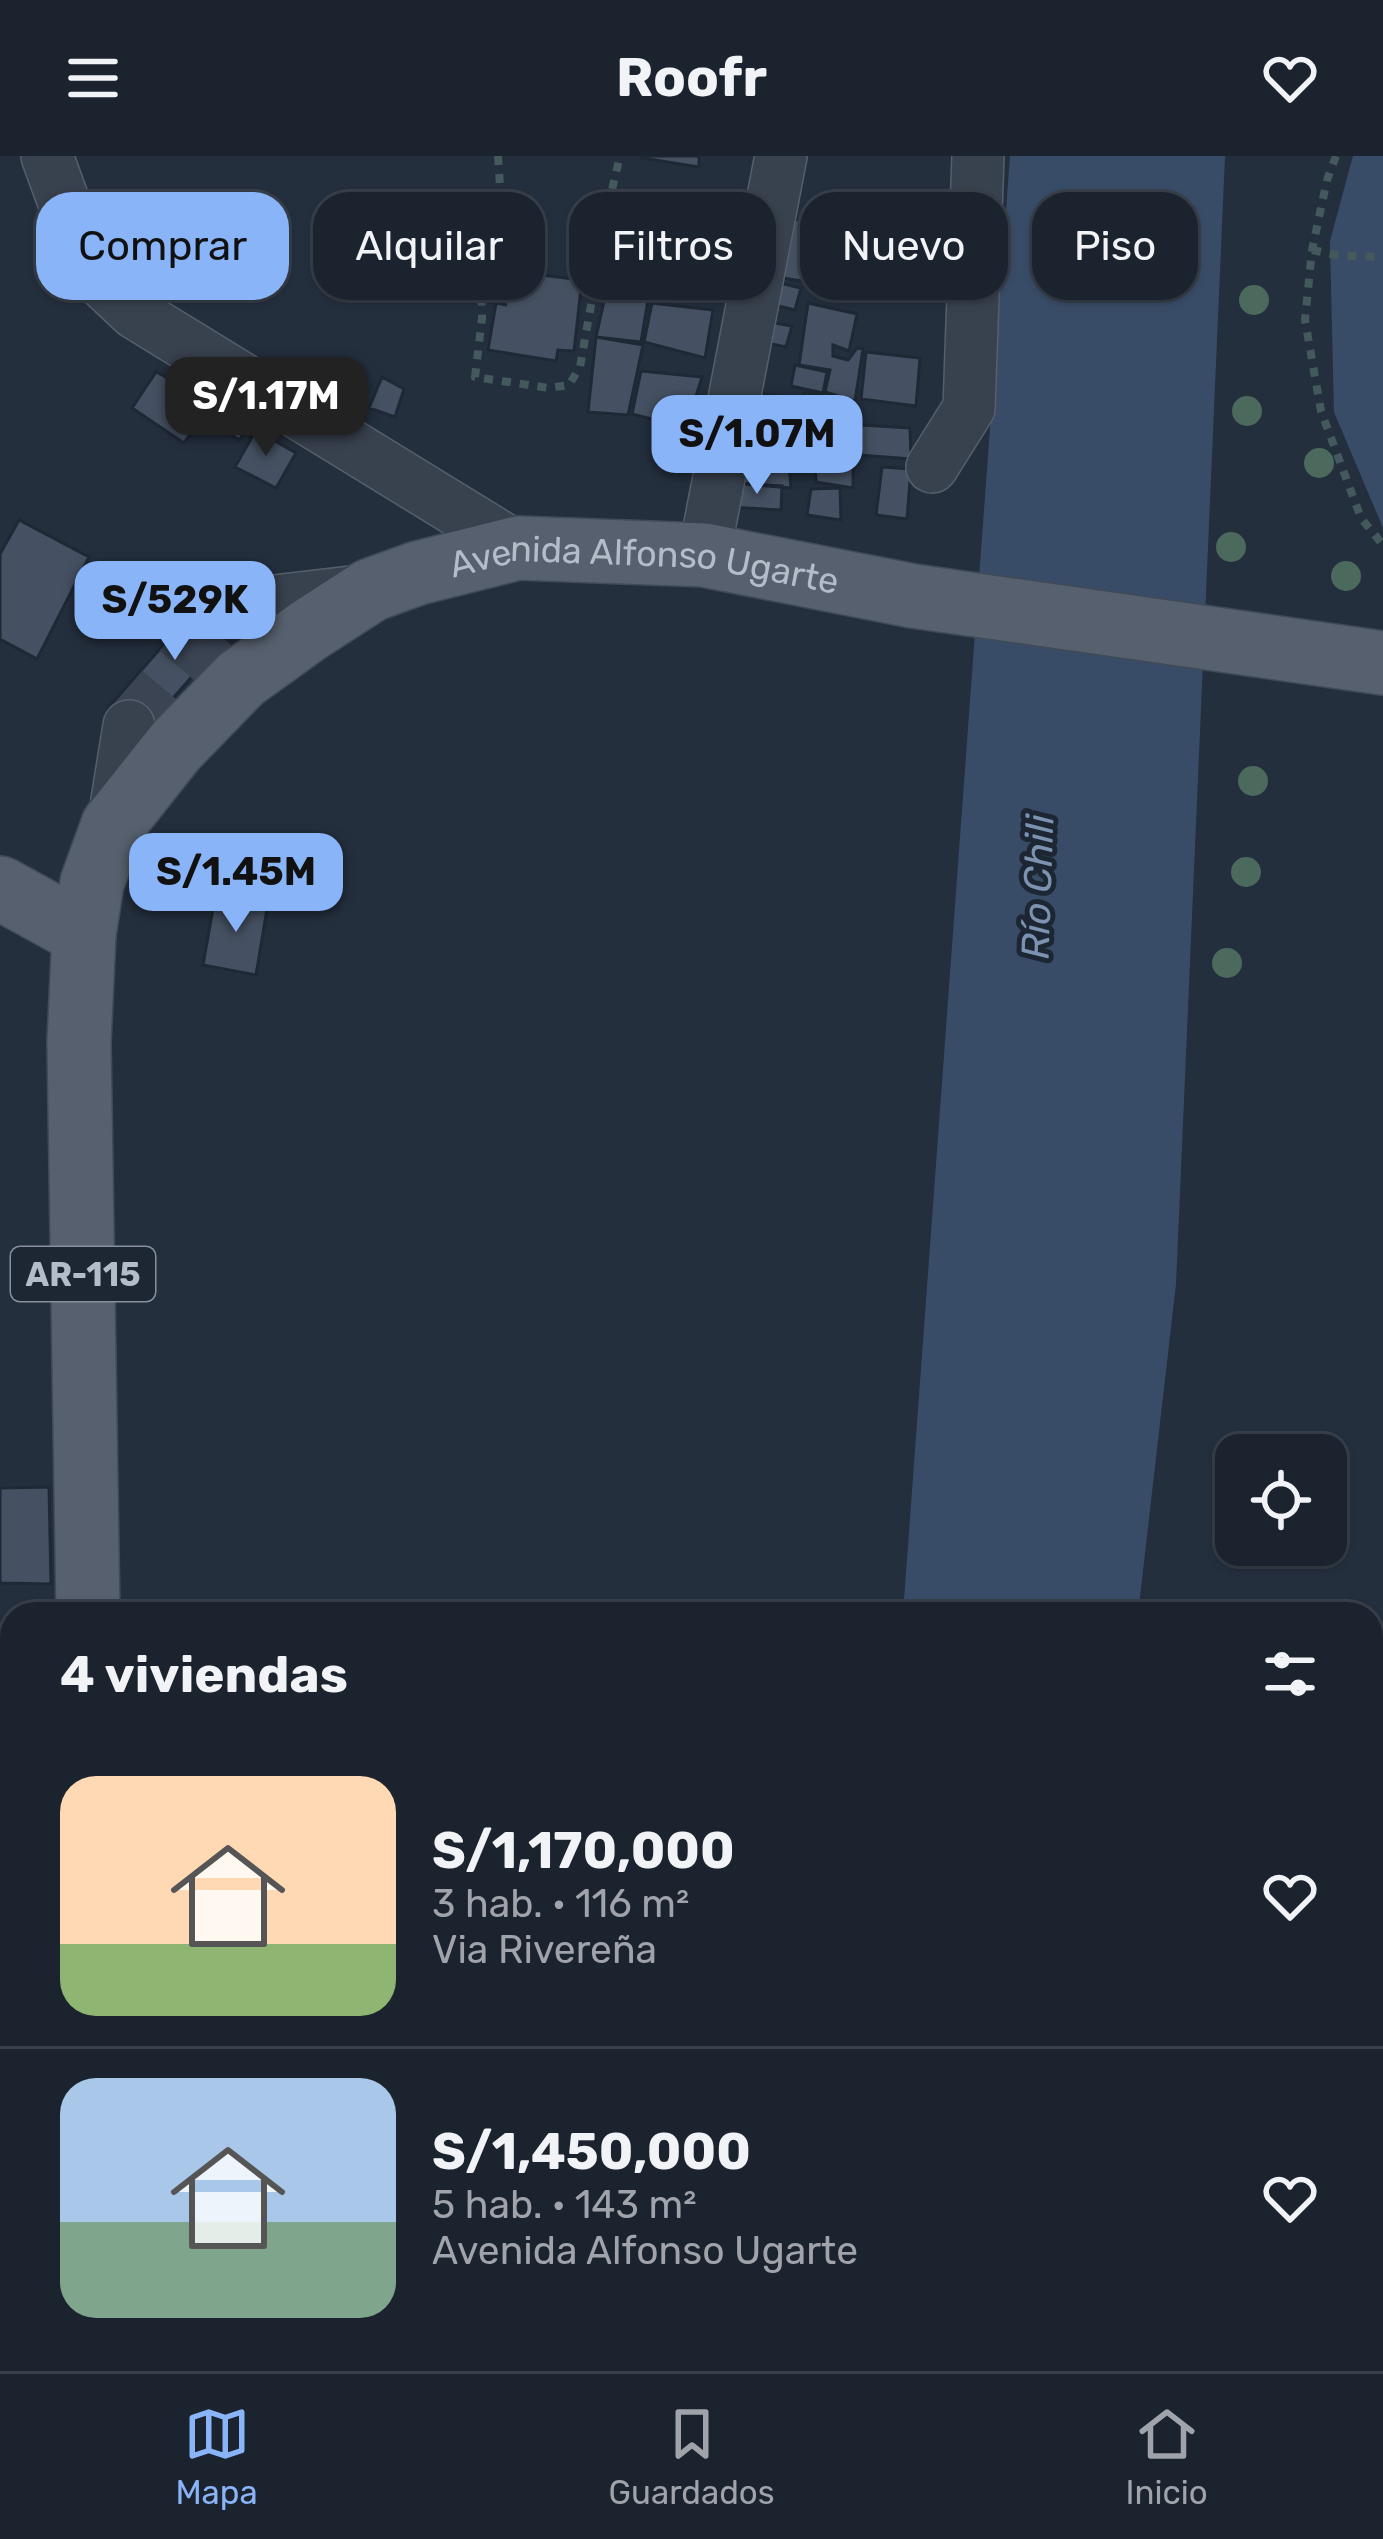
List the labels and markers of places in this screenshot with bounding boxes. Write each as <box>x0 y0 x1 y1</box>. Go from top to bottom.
pin: S/1.17M <box>155 357 377 459</box>
pin: S/1.07M <box>646 395 868 497</box>
pin: S/529K <box>77 561 273 663</box>
pin: S/1.45M <box>125 833 347 935</box>

